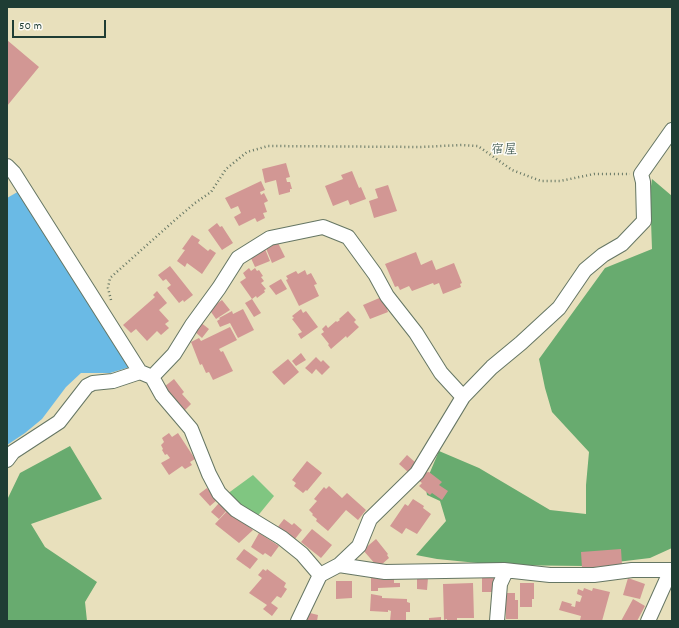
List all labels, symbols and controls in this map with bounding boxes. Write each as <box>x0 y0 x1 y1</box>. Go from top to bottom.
scale bar <box>14 12 108 38</box>
text: 50 m <box>19 18 42 35</box>
district label: 宿屋 <box>491 143 517 159</box>

